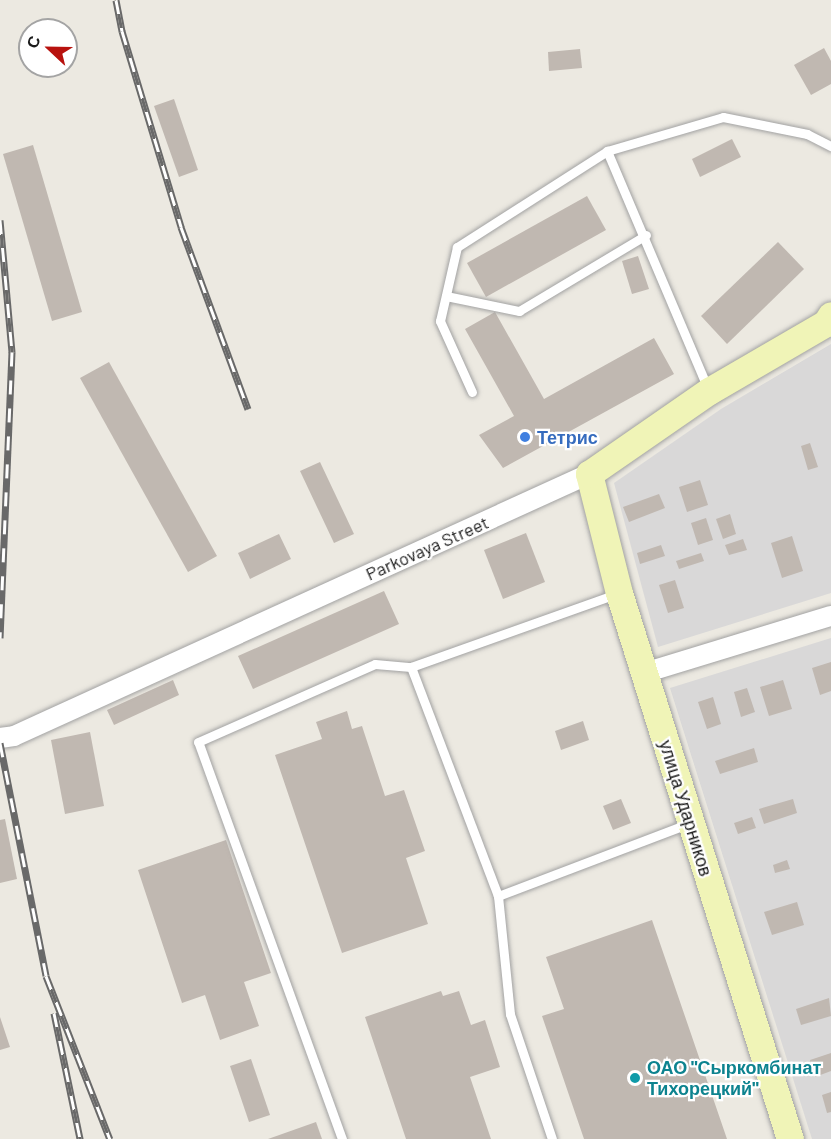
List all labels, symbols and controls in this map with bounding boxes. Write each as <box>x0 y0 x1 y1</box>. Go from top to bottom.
north arrow <box>18 18 78 78</box>
text: С <box>22 33 44 51</box>
place label: Тетрис <box>537 426 598 448</box>
marker: Тетрис <box>518 430 532 444</box>
street label: Parkovaya Street <box>362 511 492 585</box>
street label: улица Ударников <box>655 737 717 879</box>
place label: ОАО "Сыркомбинат Тихорецкий" <box>647 1057 821 1100</box>
marker: ОАО "Сыркомбинат Тихорецкий" <box>628 1071 642 1085</box>

